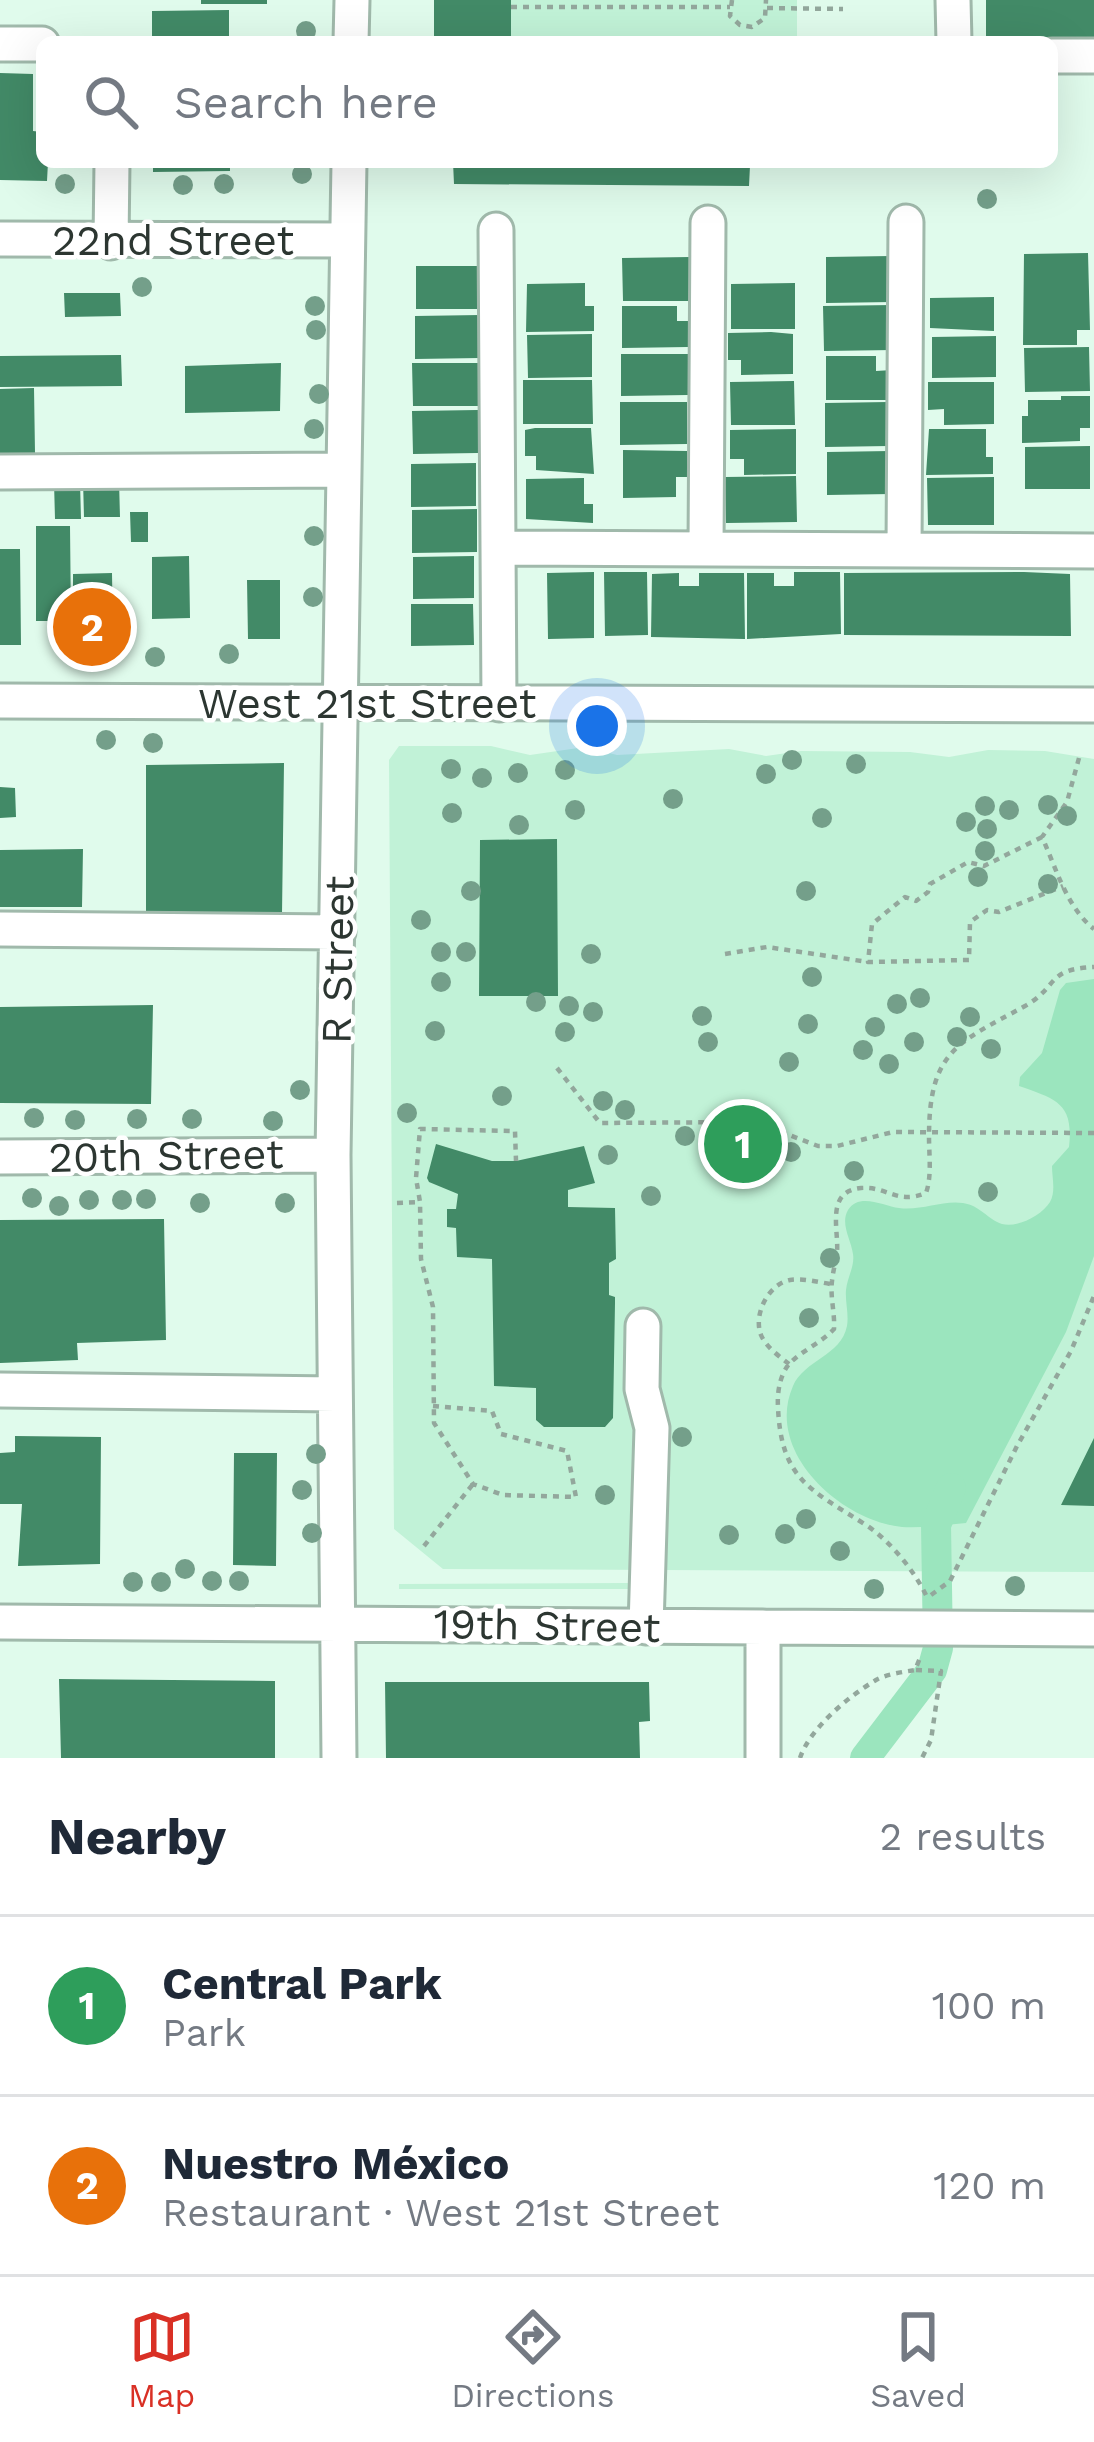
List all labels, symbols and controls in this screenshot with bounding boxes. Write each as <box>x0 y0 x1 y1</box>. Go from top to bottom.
search box <box>36 36 1058 168</box>
icon: search <box>78 69 144 135</box>
text: Search here <box>174 76 438 129</box>
street label: 22nd Street <box>52 216 294 265</box>
pin: 2 <box>53 582 131 672</box>
street label: West 21st Street <box>198 679 536 728</box>
your location <box>567 696 627 756</box>
street label: R Street <box>312 875 363 1045</box>
pin: 1 <box>704 1099 782 1189</box>
street label: 20th Street <box>48 1129 284 1182</box>
street label: 19th Street <box>433 1599 661 1652</box>
text: Nearby <box>48 1807 226 1866</box>
text: 2 results <box>880 1814 1046 1859</box>
text: Central Park <box>162 1957 442 2010</box>
text: 1 <box>79 1983 95 2028</box>
text: 100 m <box>932 1983 1046 2028</box>
text: Park <box>162 2010 246 2055</box>
text: Nuestro México <box>162 2137 509 2190</box>
text: 2 <box>75 2163 99 2208</box>
text: 120 m <box>933 2163 1046 2208</box>
text: Restaurant · West 21st Street <box>162 2190 719 2235</box>
tab: Map <box>128 2304 195 2415</box>
tab: Directions <box>451 2304 614 2415</box>
tab: Saved <box>870 2304 966 2415</box>

